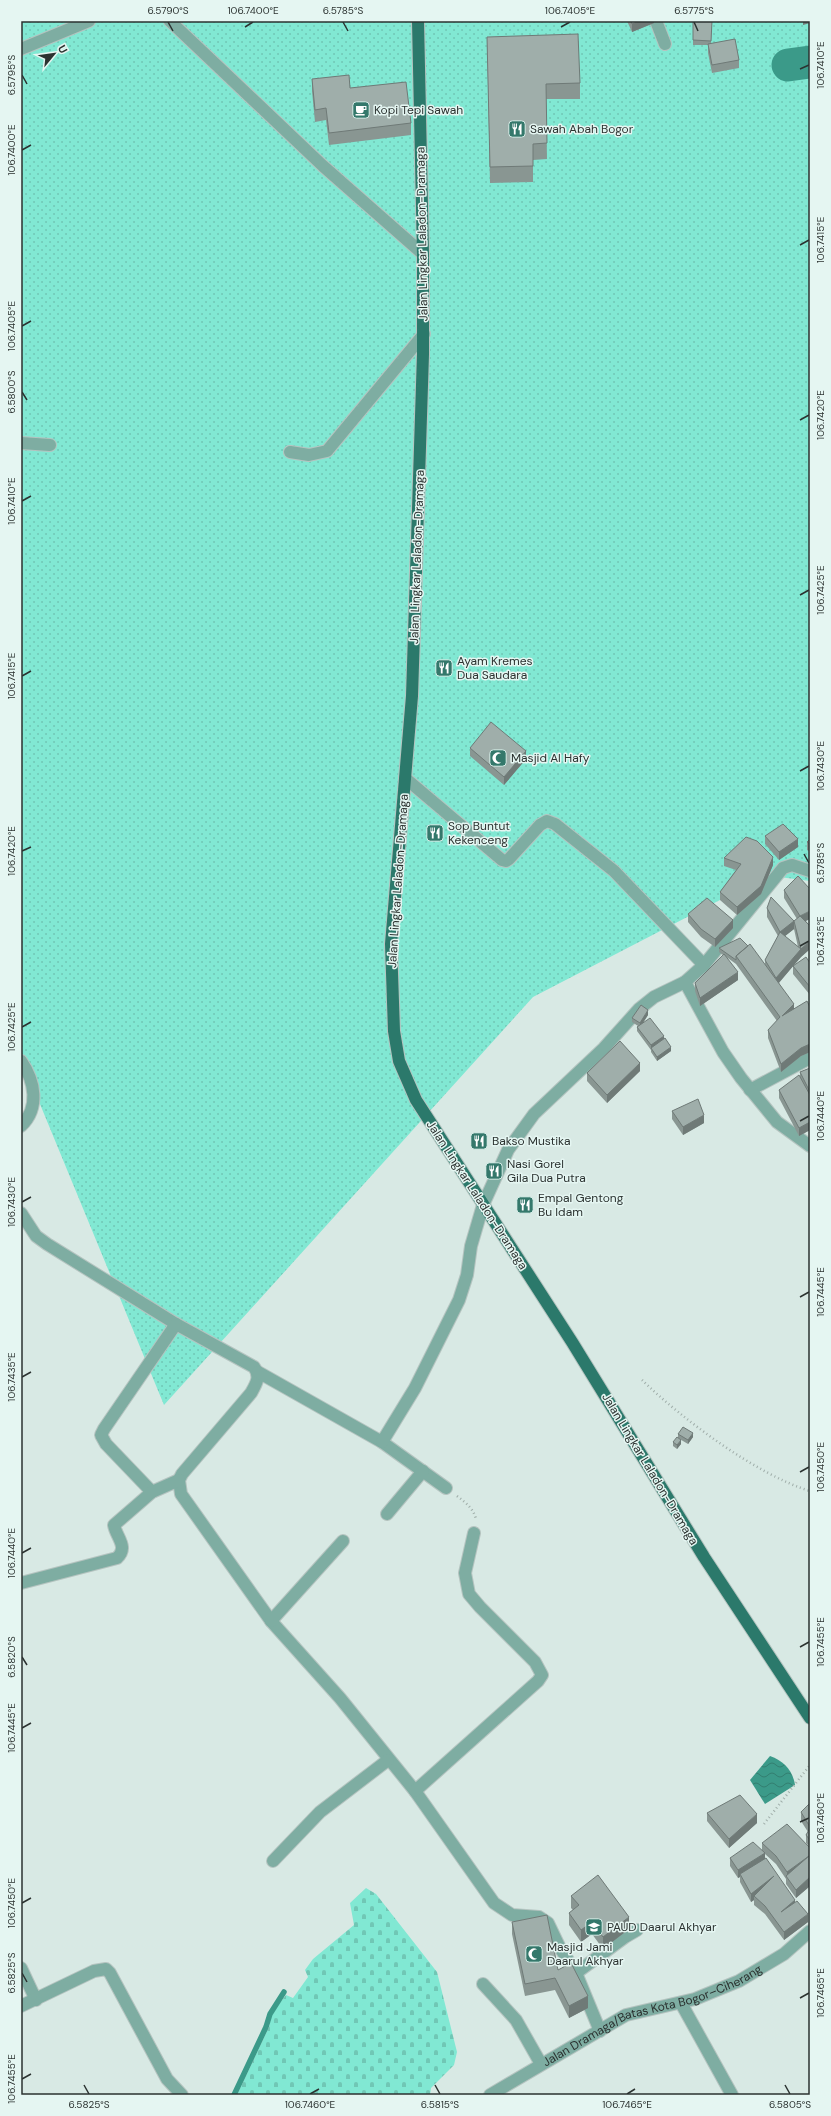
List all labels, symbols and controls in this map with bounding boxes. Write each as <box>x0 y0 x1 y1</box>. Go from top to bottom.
text: 6.5790°S <box>147 4 189 17</box>
text: 106.7400°E <box>227 4 279 17</box>
text: 6.5785°S <box>323 4 363 17</box>
text: 106.7405°E <box>545 4 596 17</box>
text: 6.5775°S <box>674 4 714 17</box>
north arrow <box>34 34 74 74</box>
text: 106.7410°E <box>814 41 827 89</box>
text: U <box>55 42 71 56</box>
text: 6.5795°S <box>5 55 18 95</box>
cafe icon: Kopi Tepi Sawah <box>351 100 371 120</box>
place label: Kopi Tepi Sawah <box>374 102 463 118</box>
restaurant icon: Sawah Abah Bogor <box>507 119 527 139</box>
place label: Sawah Abah Bogor <box>530 121 634 137</box>
text: 106.7400°E <box>5 124 18 176</box>
street label: Jalan Lingkar Laladon-Dramaga <box>412 147 432 321</box>
text: 106.7415°E <box>814 216 827 263</box>
text: 106.7405°E <box>5 300 18 351</box>
text: 6.5800°S <box>5 370 18 413</box>
text: 106.7420°E <box>814 390 827 440</box>
street label: Jalan Lingkar Laladon-Dramaga <box>406 470 428 644</box>
text: 106.7410°E <box>5 477 18 525</box>
text: 106.7425°E <box>814 565 827 615</box>
text: 106.7415°E <box>5 652 18 699</box>
place label: Ayam Kremes Dua Saudara <box>457 653 533 683</box>
restaurant icon: Ayam Kremes Dua Saudara <box>434 658 454 678</box>
text: 106.7430°E <box>814 741 827 791</box>
mosque icon: Masjid Al Hafy <box>488 748 508 768</box>
place label: Masjid Al Hafy <box>511 750 590 766</box>
street label: Jalan Lingkar Laladon-Dramaga <box>384 793 412 969</box>
place label: Sop Buntut Kekenceng <box>448 818 510 848</box>
restaurant icon: Sop Buntut Kekenceng <box>425 823 445 843</box>
text: 106.7420°E <box>5 826 18 876</box>
text: 6.5785°S <box>814 843 827 883</box>
text: 106.7435°E <box>814 916 827 966</box>
text: 106.7425°E <box>5 1002 18 1052</box>
text: 106.7440°E <box>814 1090 827 1141</box>
street label: Jalan Lingkar Laladon-Dramaga <box>423 1117 531 1273</box>
restaurant icon: Bakso Mustika <box>469 1131 489 1151</box>
place label: Bakso Mustika <box>492 1133 571 1149</box>
place label: Nasi Gorel Gila Dua Putra <box>507 1156 586 1186</box>
restaurant icon: Nasi Gorel Gila Dua Putra <box>484 1161 504 1181</box>
text: 106.7430°E <box>5 1177 18 1227</box>
place label: Empal Gentong Bu Idam <box>538 1190 624 1220</box>
restaurant icon: Empal Gentong Bu Idam <box>515 1195 535 1215</box>
text: 106.7445°E <box>814 1267 827 1317</box>
text: 106.7435°E <box>5 1352 18 1402</box>
street label: Jalan Lingkar Laladon-Dramaga <box>598 1390 702 1548</box>
text: 106.7450°E <box>814 1441 827 1492</box>
text: 106.7440°E <box>5 1527 18 1578</box>
text: 106.7455°E <box>814 1617 827 1667</box>
text: 6.5820°S <box>5 1636 18 1678</box>
text: 106.7445°E <box>5 1703 18 1753</box>
text: 106.7460°E <box>814 1792 827 1843</box>
text: 106.7450°E <box>5 1877 18 1928</box>
school or university icon: PAUD Daarul Akhyar <box>584 1917 604 1937</box>
place label: PAUD Daarul Akhyar <box>607 1919 717 1935</box>
place label: Masjid Jami Daarul Akhyar <box>547 1939 624 1969</box>
mosque icon: Masjid Jami Daarul Akhyar <box>524 1944 544 1964</box>
text: 6.5825°S <box>5 1952 18 1993</box>
street label: Jalan Dramaga/Batas Kota Bogor–Ciherang <box>540 1961 765 2070</box>
text: 106.7465°E <box>814 1968 827 2018</box>
text: 106.7455°E <box>5 2054 18 2104</box>
text: 6.5825°S <box>69 2098 110 2111</box>
text: 106.7460°E <box>285 2098 336 2111</box>
text: 6.5815°S <box>421 2098 459 2111</box>
text: 106.7465°E <box>602 2098 652 2111</box>
text: 6.5805°S <box>769 2098 811 2111</box>

